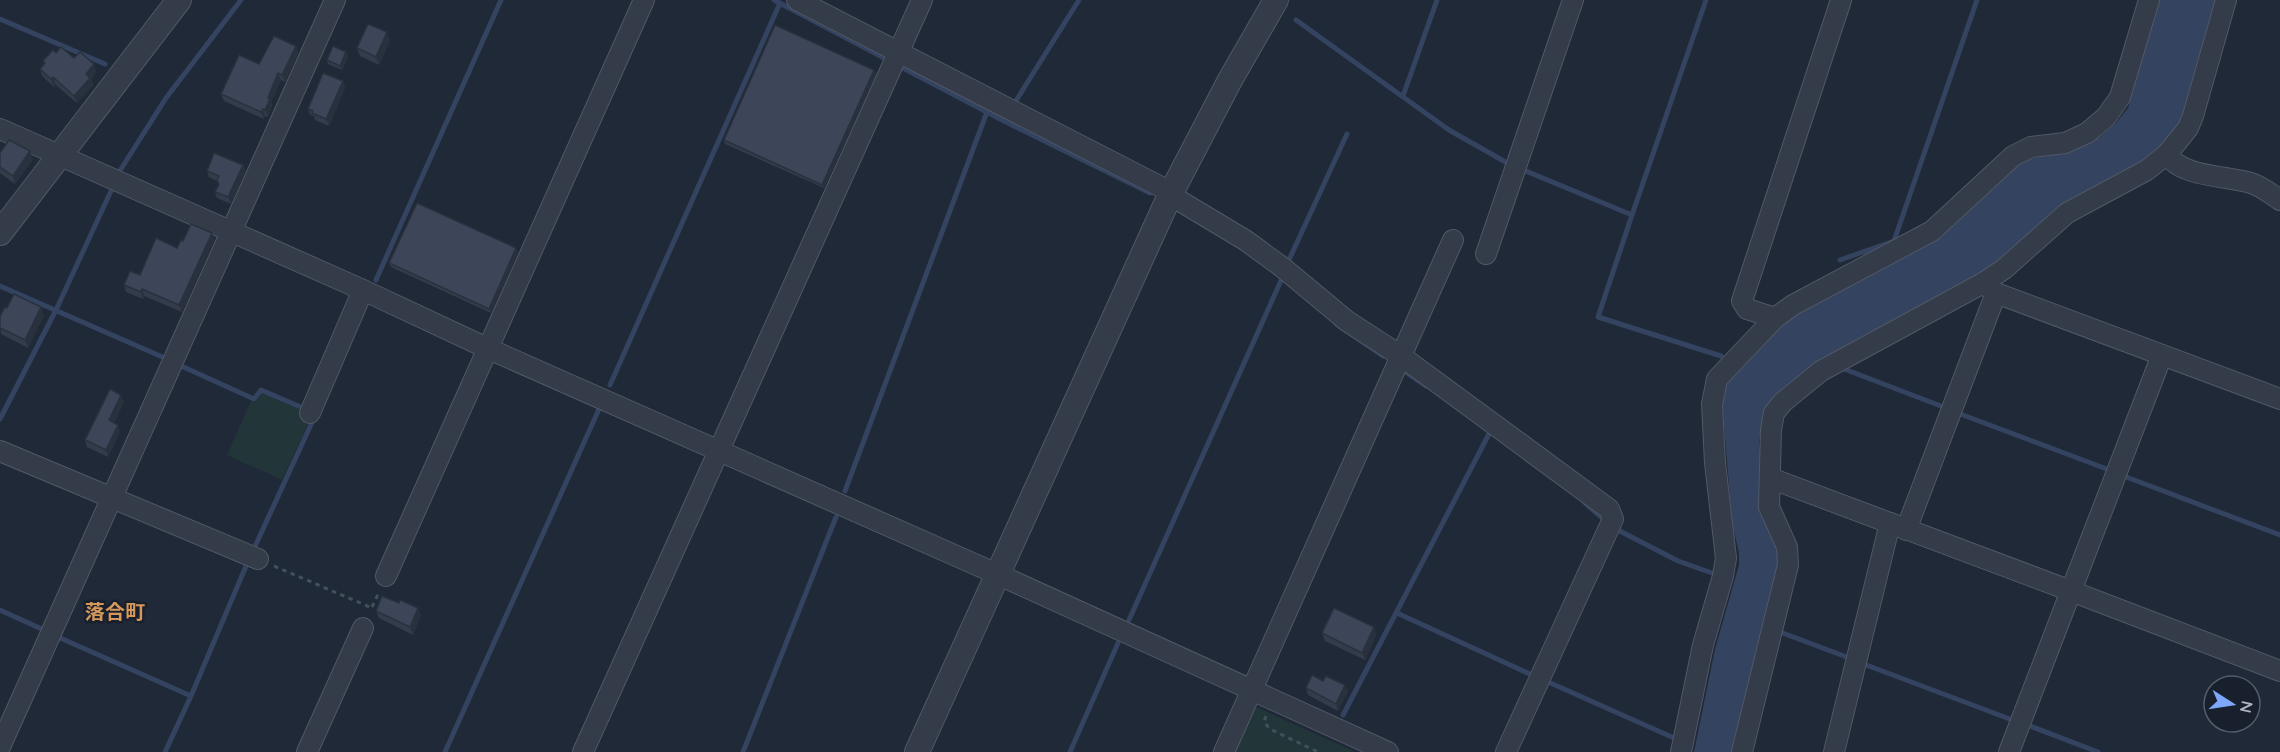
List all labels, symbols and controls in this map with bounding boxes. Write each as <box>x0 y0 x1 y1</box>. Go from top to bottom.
district label: 落合町 <box>85 599 145 624</box>
north arrow <box>2202 674 2262 734</box>
text: N <box>2236 699 2258 715</box>

